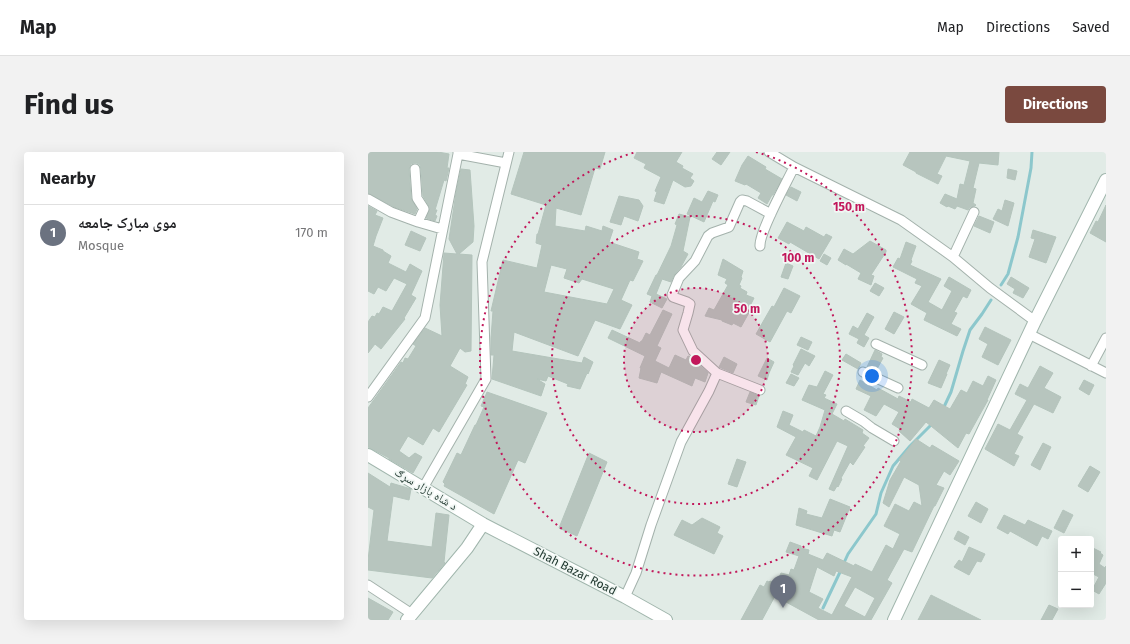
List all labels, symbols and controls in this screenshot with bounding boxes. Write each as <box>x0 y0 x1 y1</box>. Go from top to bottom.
text: Map <box>20 16 57 39</box>
text: Map <box>937 19 964 36</box>
text: Directions <box>986 19 1050 36</box>
text: Saved <box>1072 19 1110 36</box>
button: Directions <box>1005 86 1106 123</box>
text: Find us <box>24 88 114 121</box>
text: Nearby <box>40 168 95 189</box>
text: 150 m <box>833 200 865 214</box>
text: موی مبارک جامعه <box>78 214 177 232</box>
text: 1 <box>50 225 56 240</box>
text: 170 m <box>295 225 328 240</box>
text: Mosque <box>78 238 124 253</box>
text: 100 m <box>782 251 814 265</box>
text: 50 m <box>734 302 760 316</box>
centre of rings <box>689 353 703 367</box>
your location <box>862 366 882 386</box>
street label: د شاه بازار سړګ <box>392 465 460 514</box>
map controls <box>1058 536 1094 608</box>
button: + <box>1058 536 1094 572</box>
street label: Shah Bazar Road <box>531 544 619 598</box>
button: − <box>1058 572 1094 608</box>
pin: 1 <box>770 575 796 608</box>

